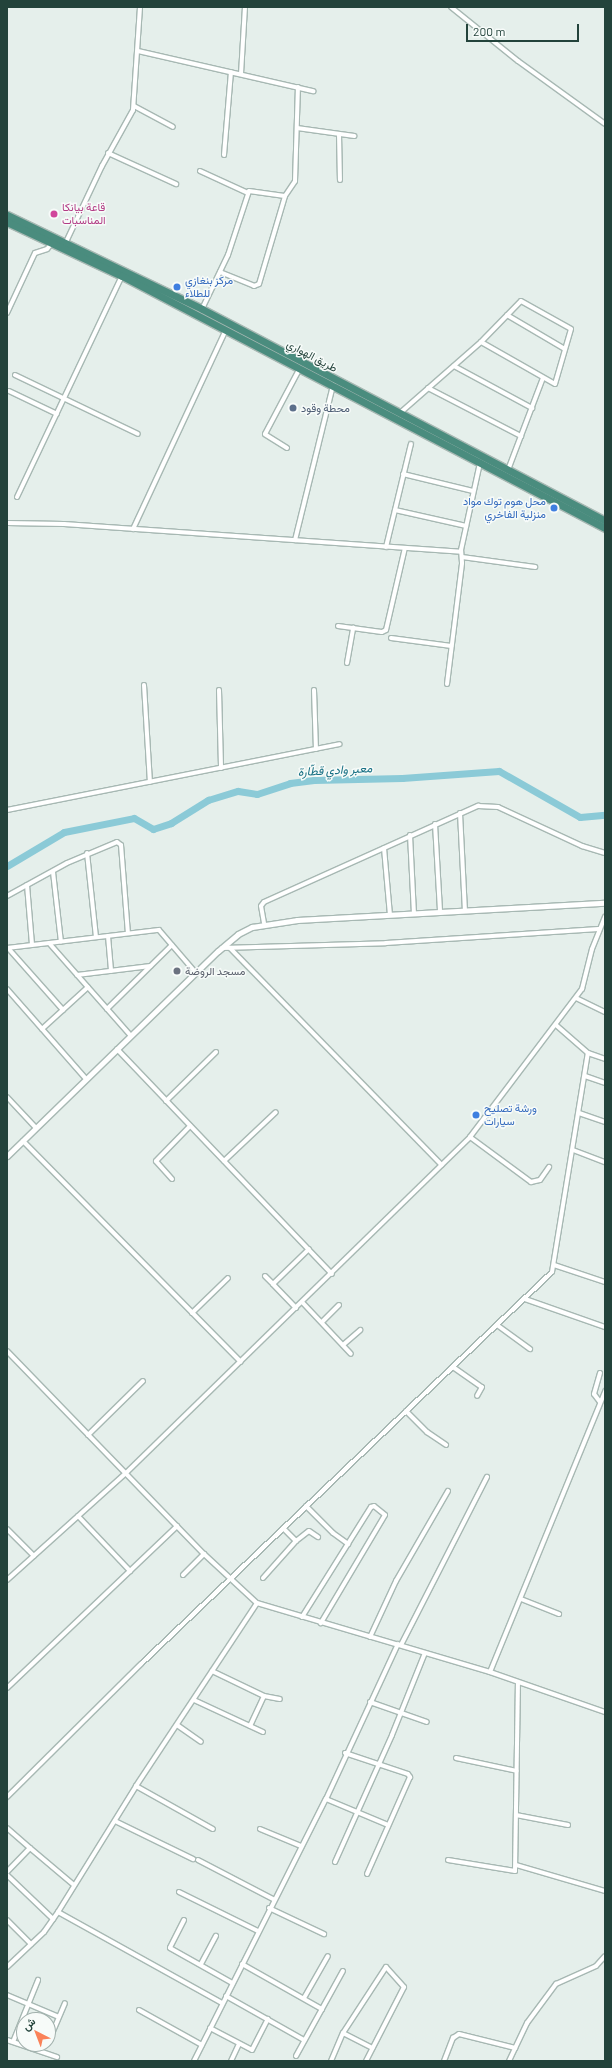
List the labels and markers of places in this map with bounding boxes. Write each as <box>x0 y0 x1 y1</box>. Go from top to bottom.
place label: قاعة بيانكا المناسبات <box>62 201 106 227</box>
marker: قاعة بيانكا المناسبات <box>49 209 59 219</box>
place label: مركز بنغازي للطلاء <box>185 274 233 300</box>
marker: مركز بنغازي للطلاء <box>172 282 182 292</box>
place label: محطة وقود <box>301 401 350 415</box>
marker: محطة وقود <box>288 403 298 413</box>
place label: محل هوم توك مواد منزلية الفاخري <box>463 495 546 521</box>
marker: محل هوم توك مواد منزلية الفاخري <box>549 503 559 513</box>
place label: مسجد الروضة <box>185 964 245 978</box>
marker: مسجد الروضة <box>172 966 182 976</box>
place label: ورشة تصليح سيارات <box>484 1102 537 1128</box>
marker: ورشة تصليح سيارات <box>471 1110 481 1120</box>

